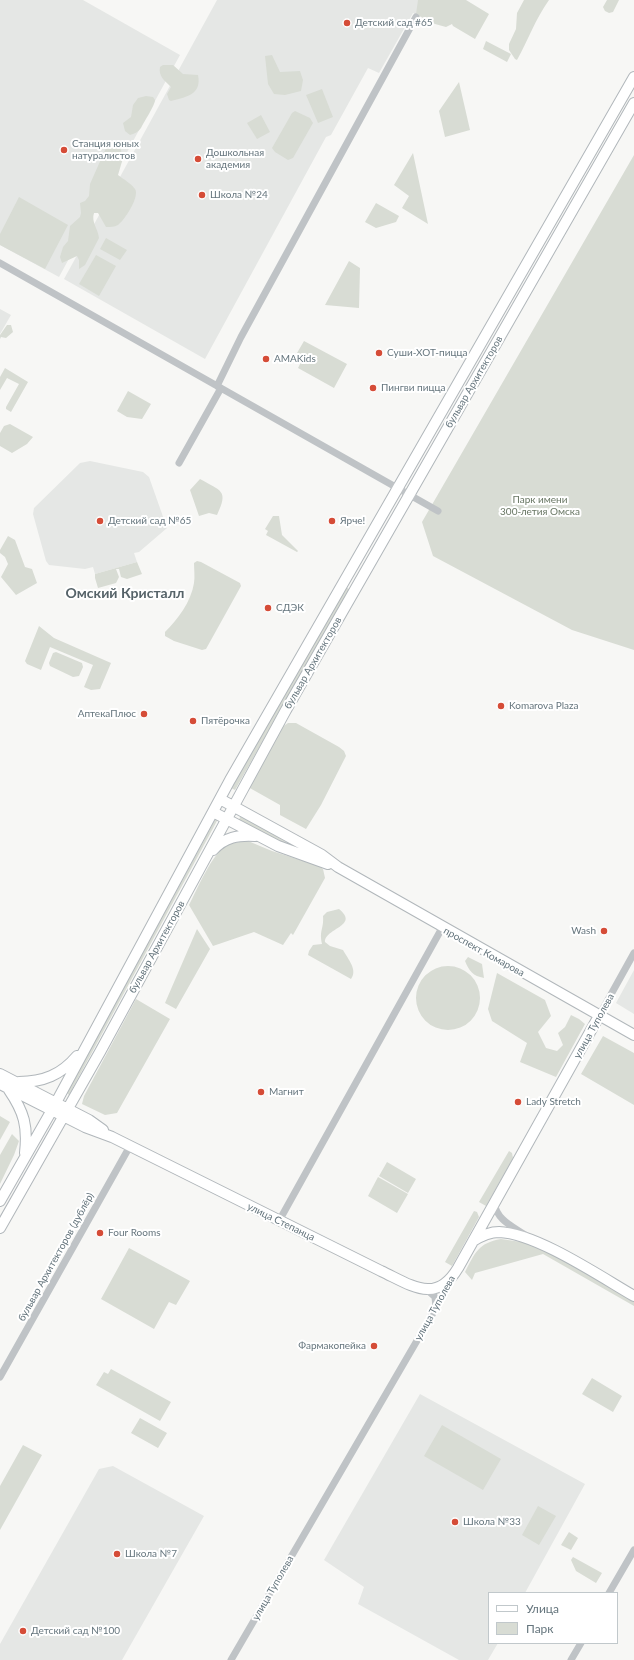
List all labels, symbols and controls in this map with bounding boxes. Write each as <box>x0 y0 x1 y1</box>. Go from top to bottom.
place label: Детский сад #65 <box>355 17 433 29</box>
marker: Детский сад #65 <box>342 18 352 28</box>
place label: Станция юных натуралистов <box>72 138 139 162</box>
marker: Станция юных натуралистов <box>59 145 69 155</box>
place label: Дошкольная академия <box>206 147 264 170</box>
marker: Дошкольная академия <box>193 154 203 164</box>
place label: Школа №24 <box>210 189 268 201</box>
marker: Школа №24 <box>197 190 207 200</box>
street label: бульвар Архитекторов <box>443 334 505 430</box>
place label: Суши-ХОТ-пицца <box>387 347 467 359</box>
marker: Суши-ХОТ-пицца <box>374 348 384 358</box>
place label: AMAKids <box>274 353 316 365</box>
marker: AMAKids <box>261 354 271 364</box>
place label: Пингви пицца <box>381 382 446 394</box>
marker: Пингви пицца <box>368 383 378 393</box>
park label: Парк имени 300-летия Омска <box>500 494 580 518</box>
place label: Детский сад №65 <box>108 515 191 527</box>
place label: Ярче! <box>340 515 365 527</box>
marker: Детский сад №65 <box>95 516 105 526</box>
marker: Ярче! <box>327 516 337 526</box>
district label: Омский Кристалл <box>66 585 184 601</box>
place label: СДЭК <box>276 602 304 614</box>
marker: СДЭК <box>263 603 273 613</box>
street label: бульвар Архитекторов <box>282 615 344 711</box>
place label: Komarova Plaza <box>509 700 578 712</box>
marker: Komarova Plaza <box>496 701 506 711</box>
place label: АптекаПлюс <box>78 708 136 720</box>
marker: АптекаПлюс <box>139 709 149 719</box>
place label: Пятёрочка <box>201 715 250 727</box>
marker: Пятёрочка <box>188 716 198 726</box>
street label: бульвар Архитекторов <box>127 899 187 995</box>
street label: проспект Комарова <box>441 925 527 979</box>
place label: Wash <box>571 925 596 937</box>
marker: Wash <box>599 926 609 936</box>
street label: улица Туполева <box>571 991 617 1061</box>
place label: Магнит <box>269 1086 304 1098</box>
marker: Магнит <box>256 1087 266 1097</box>
place label: Lady Stretch <box>526 1096 581 1108</box>
marker: Lady Stretch <box>513 1097 523 1107</box>
street label: бульвар Архитекторов (дублёр) <box>16 1191 96 1323</box>
street label: улица Степанца <box>245 1200 317 1244</box>
place label: Four Rooms <box>108 1227 160 1239</box>
marker: Four Rooms <box>95 1228 105 1238</box>
street label: улица Туполева <box>412 1273 458 1343</box>
place label: Фармакопейка <box>298 1340 366 1352</box>
marker: Фармакопейка <box>369 1341 379 1351</box>
place label: Школа №33 <box>463 1516 521 1528</box>
marker: Школа №33 <box>450 1517 460 1527</box>
place label: Школа №7 <box>125 1548 177 1560</box>
marker: Школа №7 <box>112 1549 122 1559</box>
street label: улица Туполева <box>250 1554 296 1622</box>
legend <box>488 1592 618 1644</box>
text: Улица <box>526 1601 559 1616</box>
text: Парк <box>526 1621 554 1636</box>
place label: Детский сад №100 <box>31 1625 120 1637</box>
marker: Детский сад №100 <box>18 1626 28 1636</box>

